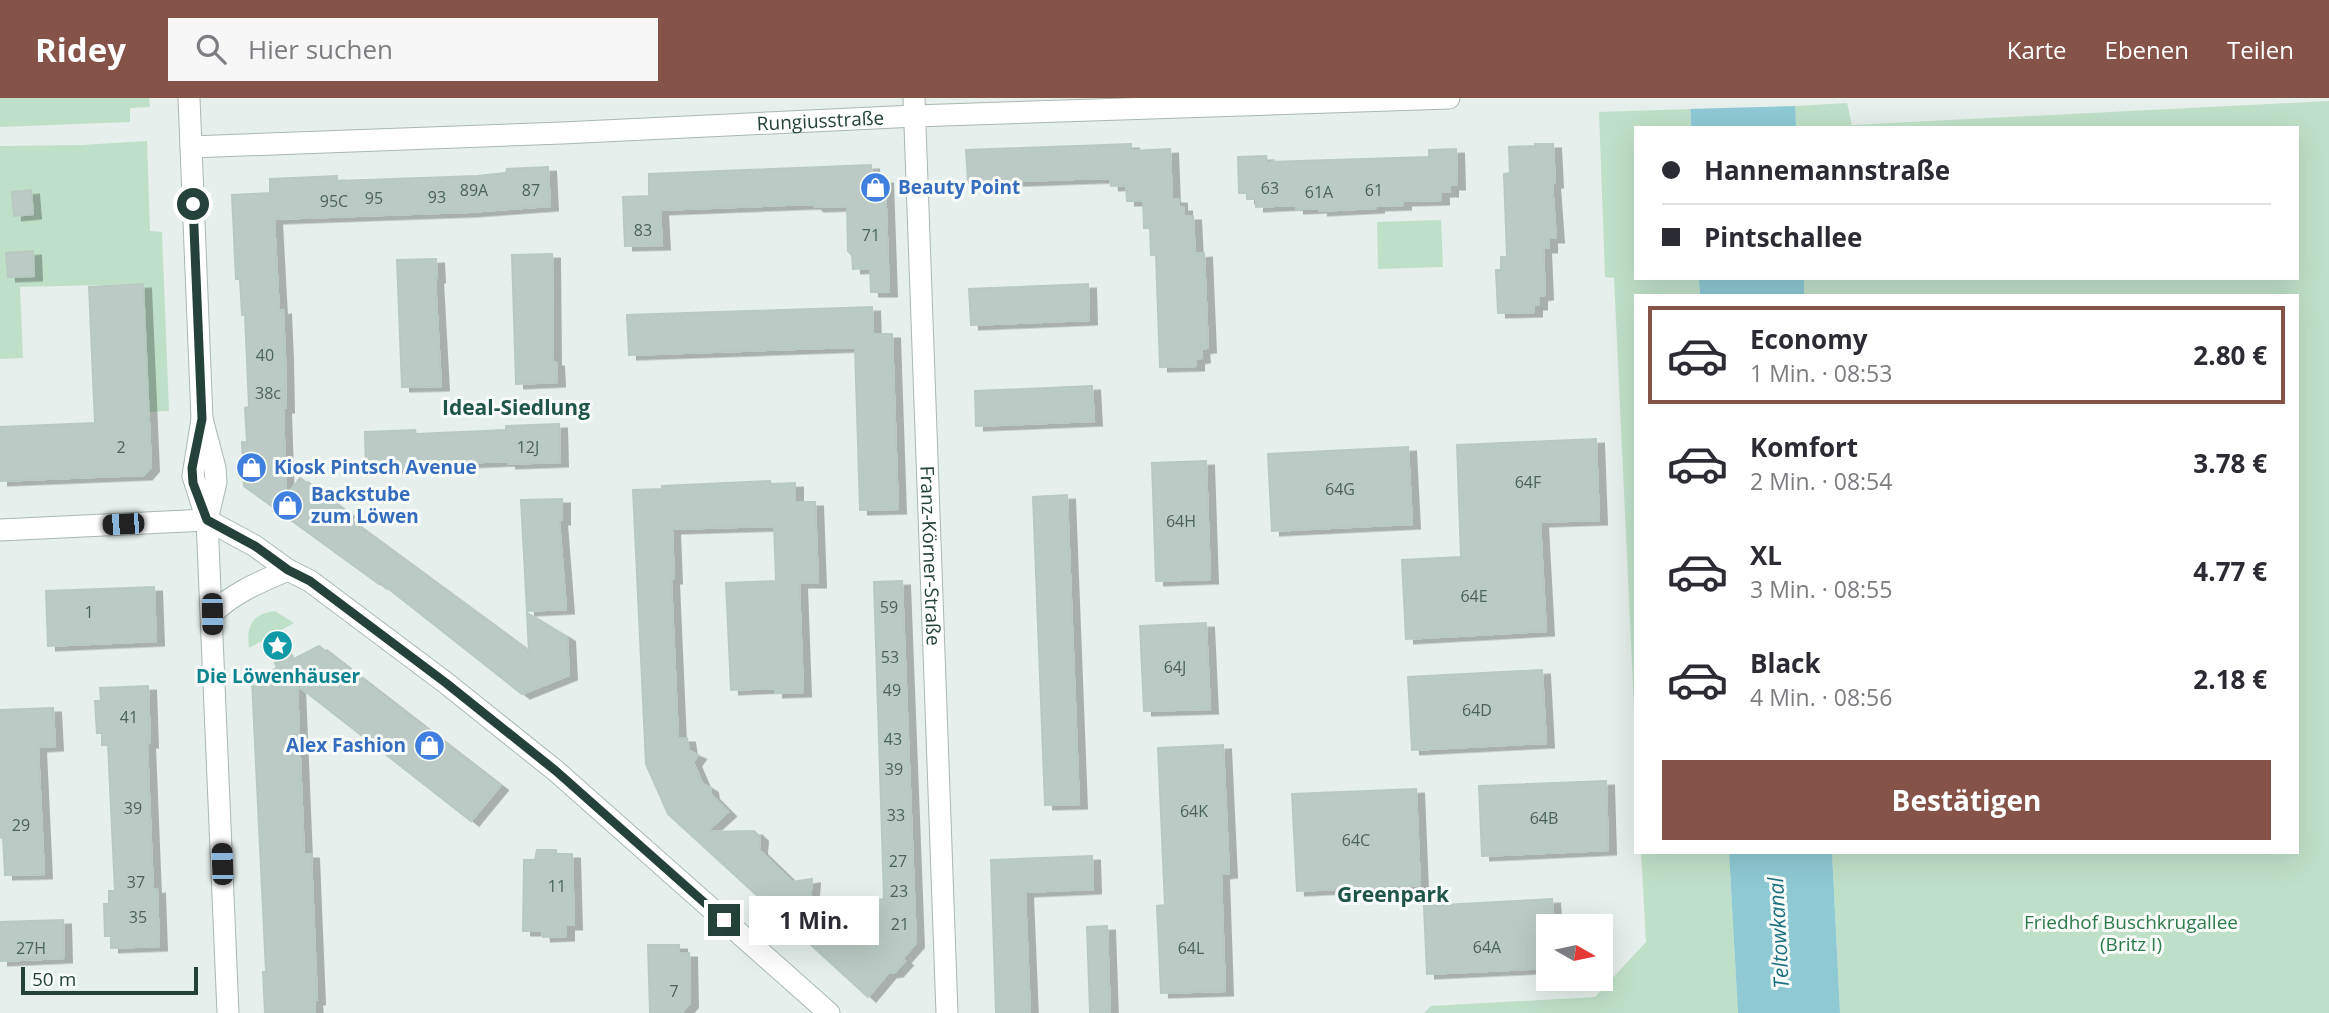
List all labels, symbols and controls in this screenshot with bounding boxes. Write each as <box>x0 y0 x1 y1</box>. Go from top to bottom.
search box <box>168 18 658 81</box>
text: Ridey <box>35 27 126 72</box>
icon: search <box>192 30 230 68</box>
text: Hier suchen <box>248 31 393 67</box>
text: Karte <box>2007 33 2067 66</box>
text: Ebenen <box>2105 33 2189 66</box>
text: Teilen <box>2227 33 2294 66</box>
street label: Rungiusstraße <box>756 105 885 137</box>
text: Hannemannstraße <box>1704 152 1950 188</box>
shop icon: Beauty Point <box>858 170 892 204</box>
place label: Beauty Point <box>898 174 1020 200</box>
house number: 63 <box>1261 177 1279 199</box>
house number: 89A <box>460 179 489 201</box>
house number: 87 <box>522 179 540 201</box>
house number: 61 <box>1365 179 1383 201</box>
house number: 61A <box>1305 181 1334 203</box>
house number: 93 <box>428 186 446 208</box>
house number: 95 <box>365 187 383 209</box>
route start <box>177 188 209 220</box>
house number: 95C <box>320 190 348 212</box>
house number: 83 <box>634 219 652 241</box>
text: Pintschallee <box>1704 219 1862 255</box>
house number: 71 <box>862 224 880 246</box>
text: Economy <box>1750 321 1868 357</box>
icon: car <box>1666 324 1729 387</box>
text: 2.80 € <box>2193 337 2267 373</box>
house number: 40 <box>256 344 274 366</box>
text: 1 Min. · 08:53 <box>1750 357 1892 389</box>
house number: 38c <box>255 382 281 404</box>
district label: Ideal-Siedlung <box>442 393 590 421</box>
text: Komfort <box>1750 429 1858 465</box>
icon: car <box>1666 432 1729 495</box>
house number: 2 <box>116 436 126 458</box>
house number: 12J <box>517 436 539 458</box>
text: 3.78 € <box>2193 445 2267 481</box>
shop icon: Kiosk Pintsch Avenue <box>234 450 268 484</box>
place label: Kiosk Pintsch Avenue <box>274 454 477 480</box>
street label: Franz-Körner-Straße <box>914 465 947 646</box>
text: 2 Min. · 08:54 <box>1750 465 1892 497</box>
house number: 64F <box>1515 471 1541 493</box>
house number: 64G <box>1325 478 1355 500</box>
place label: Backstube zum Löwen <box>311 481 419 529</box>
shop icon: Backstube zum Löwen <box>271 488 305 522</box>
house number: 64H <box>1166 510 1196 532</box>
car <box>102 512 145 536</box>
text: XL <box>1750 537 1782 573</box>
icon: car <box>1666 540 1729 603</box>
text: 4.77 € <box>2193 553 2267 589</box>
text: 3 Min. · 08:55 <box>1750 573 1892 605</box>
house number: 64E <box>1460 585 1488 607</box>
car <box>202 593 223 635</box>
house number: 59 <box>880 596 898 618</box>
house number: 1 <box>84 601 94 623</box>
place icon: Die Löwenhäuser <box>261 628 295 662</box>
text: Black <box>1750 645 1821 681</box>
house number: 53 <box>881 646 899 668</box>
icon: car <box>1666 648 1729 711</box>
house number: 64J <box>1164 656 1186 678</box>
text: 2.18 € <box>2193 661 2267 697</box>
place label: Die Löwenhäuser <box>196 663 360 689</box>
house number: 49 <box>883 679 901 701</box>
text: 4 Min. · 08:56 <box>1750 681 1892 713</box>
house number: 64D <box>1462 699 1492 721</box>
house number: 41 <box>120 706 138 728</box>
shop icon: Alex Fashion <box>412 728 446 762</box>
house number: 43 <box>884 728 902 750</box>
place label: Alex Fashion <box>286 732 406 758</box>
house number: 39 <box>885 758 903 780</box>
button: Bestätigen <box>1662 760 2271 840</box>
house number: 39 <box>124 797 142 819</box>
house number: 64K <box>1180 800 1208 822</box>
house number: 33 <box>887 804 905 826</box>
house number: 64B <box>1530 807 1558 829</box>
house number: 29 <box>12 814 30 836</box>
house number: 64C <box>1342 829 1370 851</box>
car <box>211 843 234 885</box>
house number: 27 <box>889 850 907 872</box>
house number: 37 <box>127 871 145 893</box>
house number: 11 <box>548 875 566 897</box>
water label: Teltowkanal <box>1761 876 1795 989</box>
house number: 23 <box>890 880 908 902</box>
district label: Greenpark <box>1337 880 1450 908</box>
callout: 1 Min. <box>748 896 878 944</box>
route end <box>708 904 740 936</box>
text: 1 Min. <box>779 904 849 936</box>
house number: 35 <box>129 906 147 928</box>
park label: Friedhof Buschkrugallee (Britz I) <box>2024 909 2238 957</box>
house number: 21 <box>891 913 909 935</box>
north arrow <box>1536 914 1614 990</box>
map controls <box>1536 914 1613 991</box>
house number: 64A <box>1473 936 1502 958</box>
house number: 27H <box>16 937 46 959</box>
house number: 64L <box>1178 937 1204 959</box>
scale bar <box>21 964 198 996</box>
text: 50 m <box>32 966 76 992</box>
house number: 7 <box>669 980 679 1002</box>

